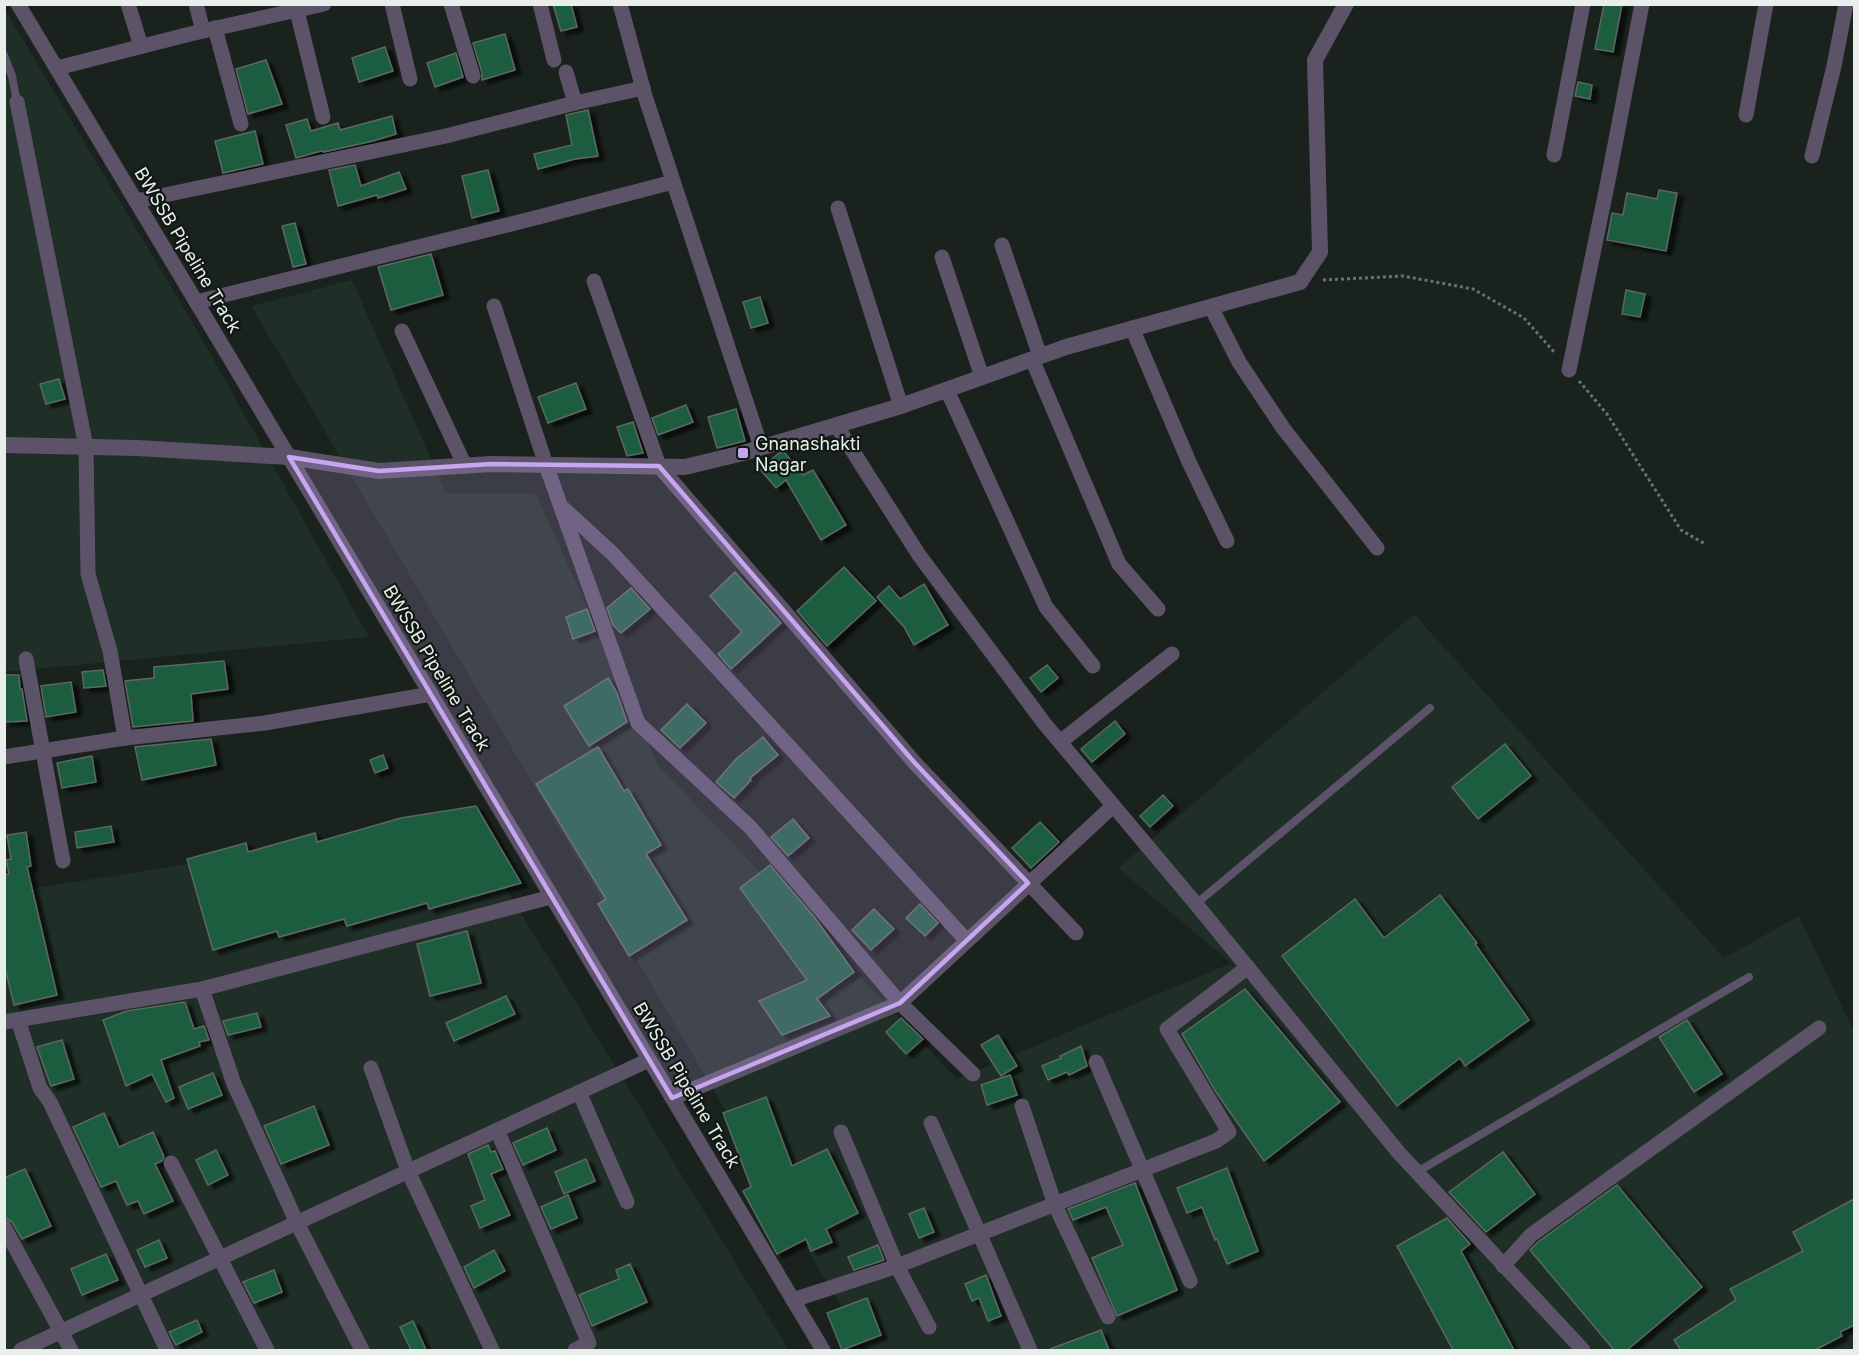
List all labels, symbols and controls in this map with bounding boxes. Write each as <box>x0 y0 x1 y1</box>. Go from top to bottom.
street label: BWSSB Pipeline Track <box>130 163 246 337</box>
place label: Gnanashakti Nagar <box>755 433 860 475</box>
marker: Gnanashakti Nagar <box>736 446 750 460</box>
street label: BWSSB Pipeline Track <box>379 581 495 755</box>
street label: BWSSB Pipeline Track <box>629 998 745 1172</box>

